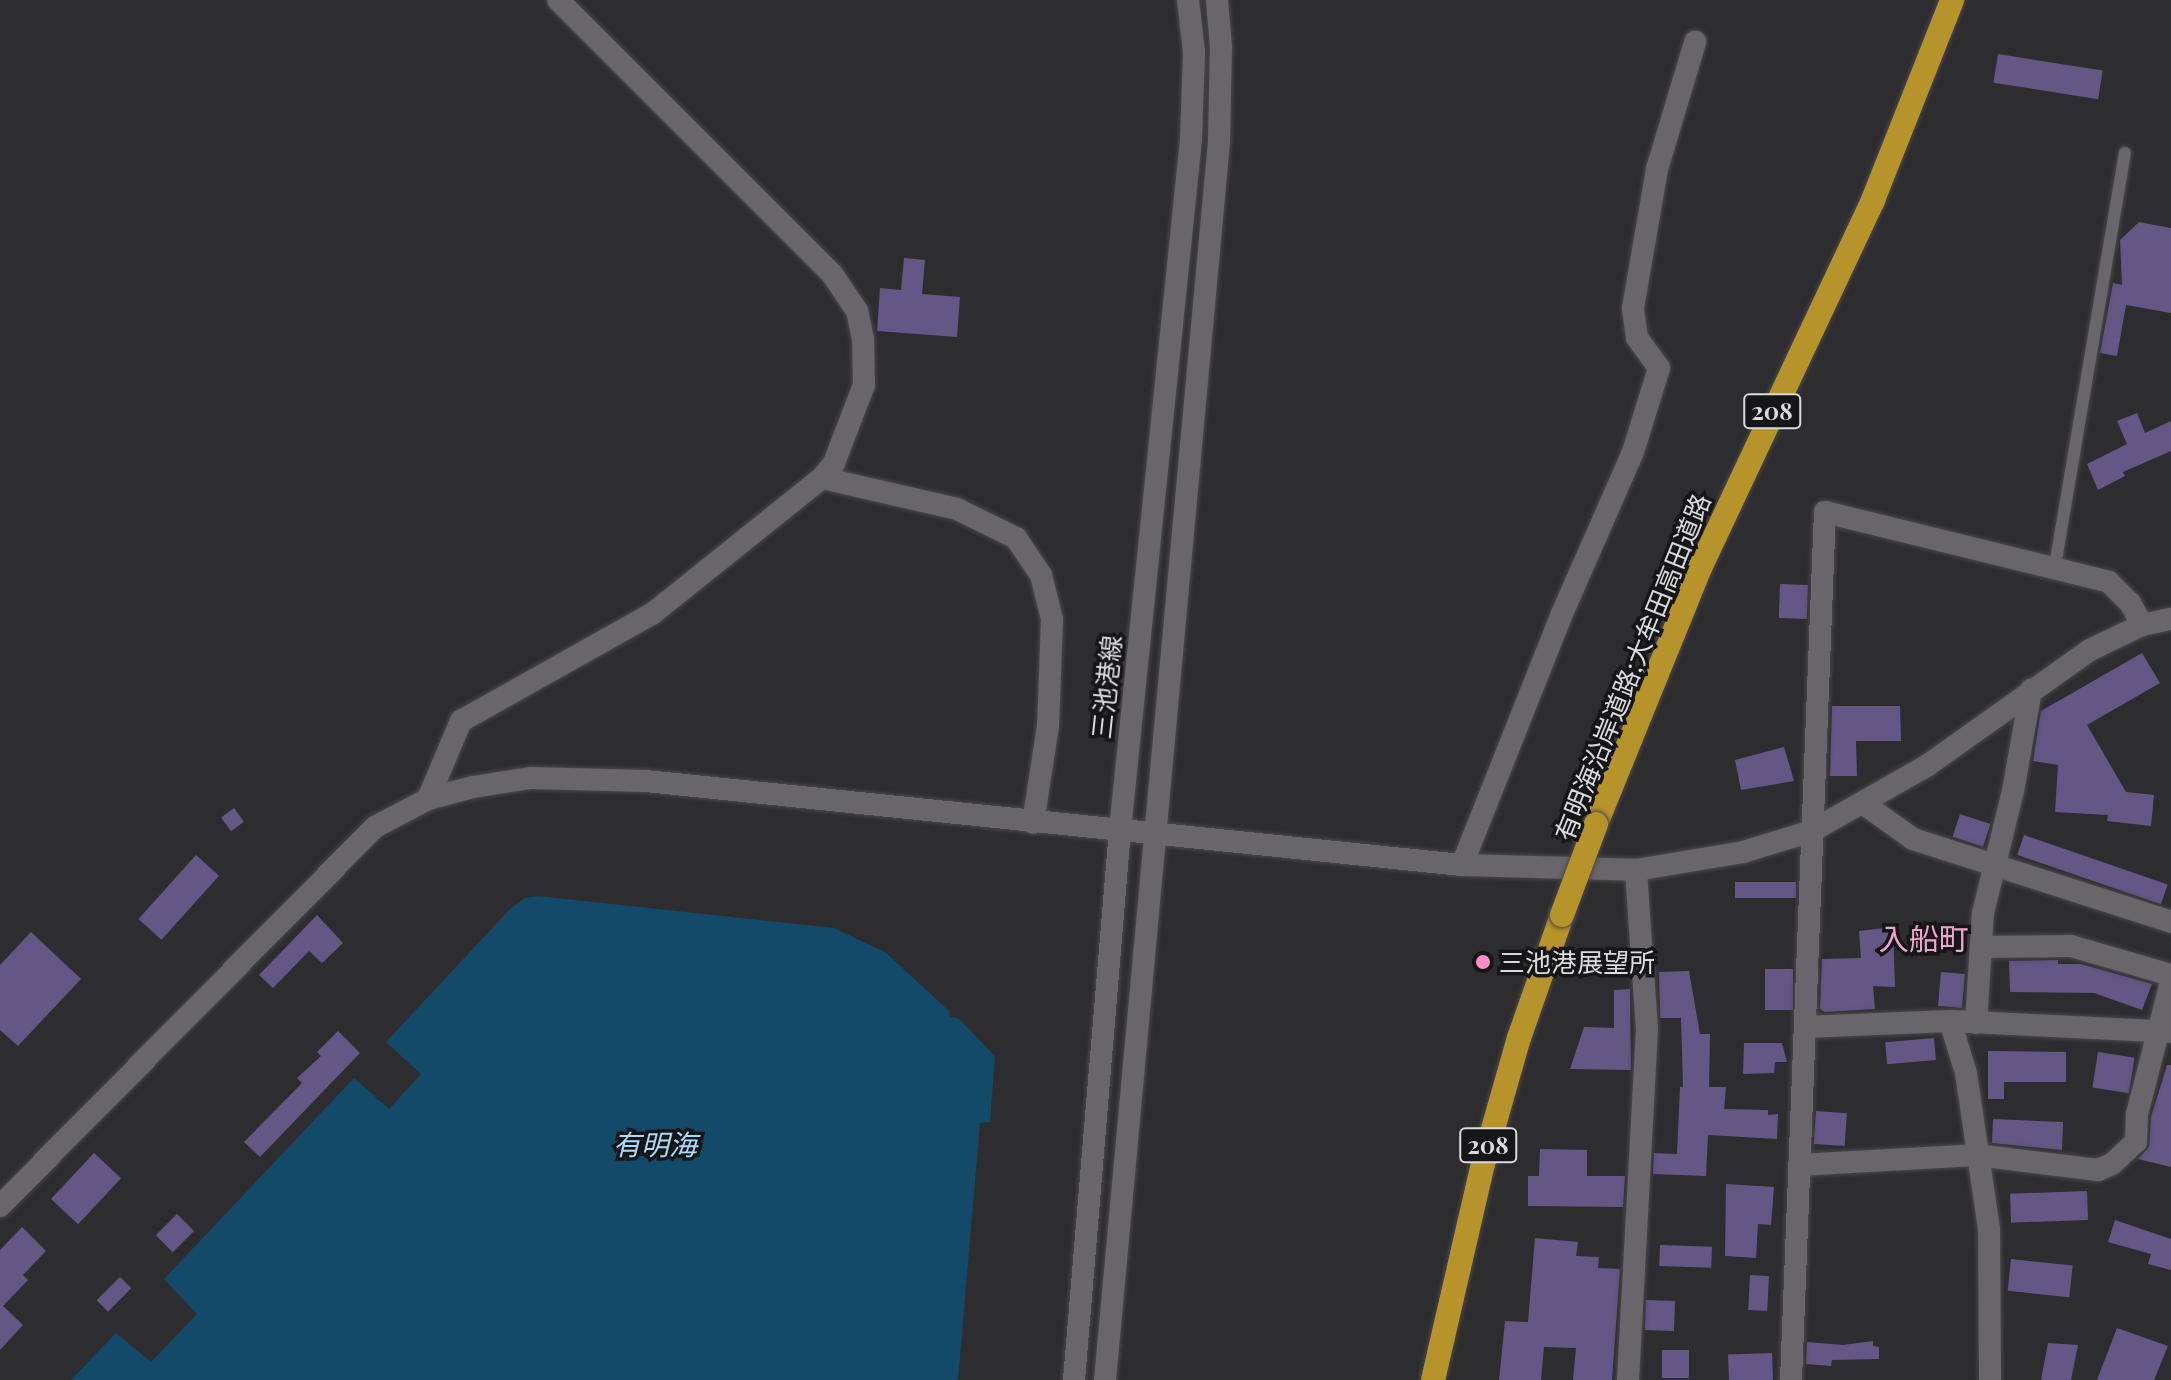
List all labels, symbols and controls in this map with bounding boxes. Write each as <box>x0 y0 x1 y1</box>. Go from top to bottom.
road number: 208 <box>1742 391 1802 431</box>
street label: 有明海沿岸道路;大牟田高田道路 <box>1548 489 1716 845</box>
street label: 三池港線 <box>1085 634 1127 740</box>
district label: 入船町 <box>1879 920 1969 956</box>
place label: 三池港展望所 <box>1499 946 1655 978</box>
marker: 三池港展望所 <box>1474 953 1492 971</box>
road number: 208 <box>1458 1125 1518 1165</box>
water label: 有明海 <box>613 1127 697 1161</box>

